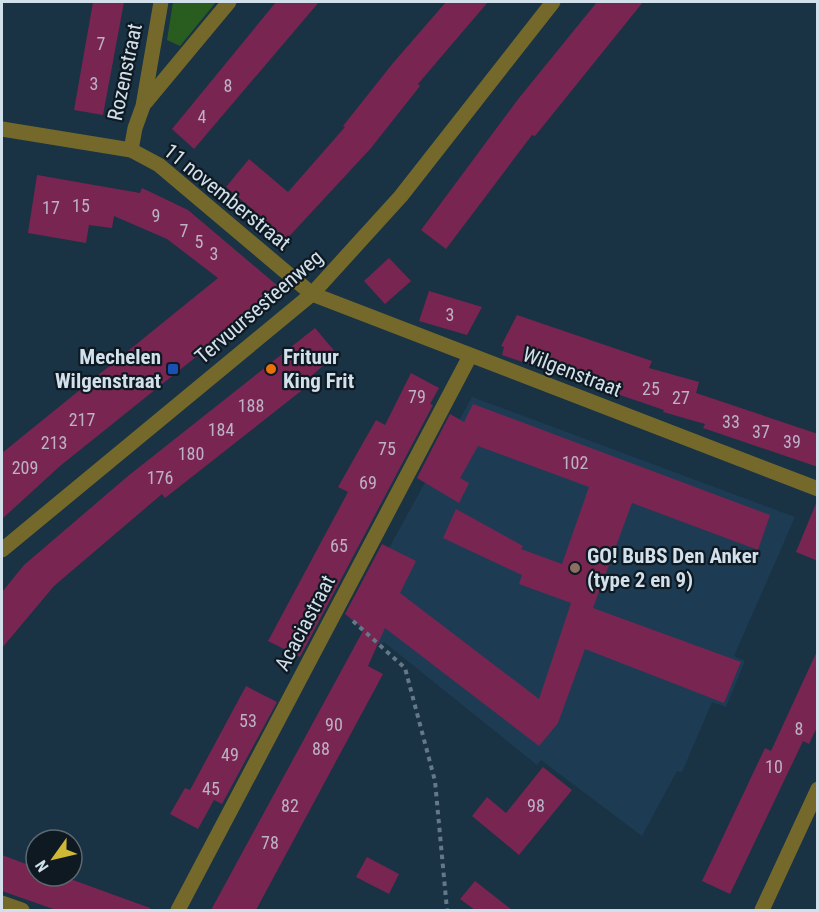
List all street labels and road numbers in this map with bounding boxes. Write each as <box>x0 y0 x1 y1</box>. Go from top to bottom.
street label: Rozenstraat <box>103 21 147 123</box>
street label: 11 novemberstraat <box>159 139 295 255</box>
street label: Tervuursesteenweg <box>190 245 328 369</box>
street label: Wilgenstraat <box>519 342 625 402</box>
street label: Acaciastraat <box>270 571 340 675</box>

